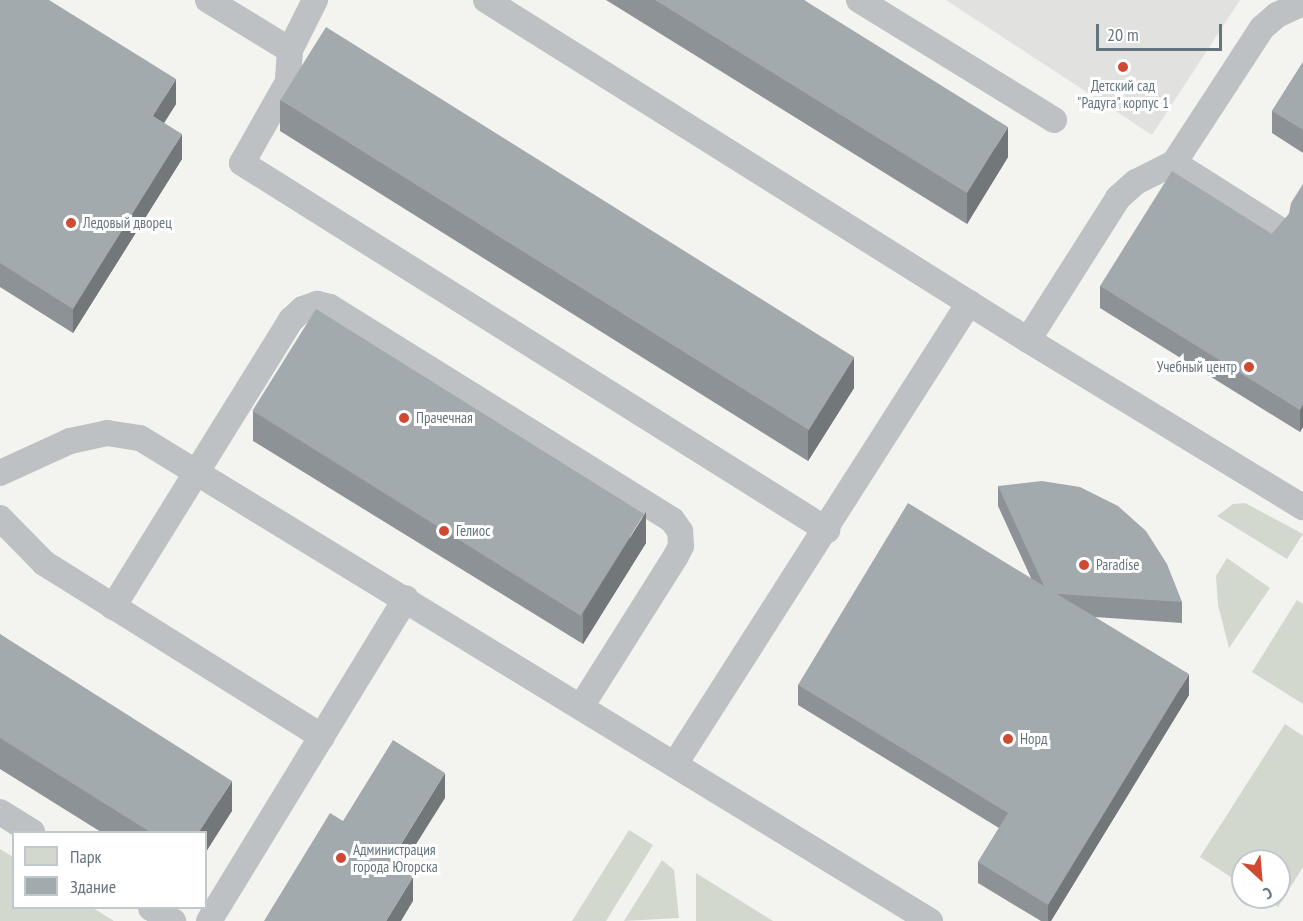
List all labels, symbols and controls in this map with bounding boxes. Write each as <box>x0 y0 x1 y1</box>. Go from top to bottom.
scale bar <box>1099 12 1225 50</box>
text: 20 m <box>1107 23 1139 46</box>
marker: Детский сад "Радуга" корпус 1 <box>1116 60 1130 74</box>
place label: Детский сад "Радуга" корпус 1 <box>1077 76 1169 111</box>
place label: Ледовый дворец <box>83 214 172 232</box>
marker: Ледовый дворец <box>64 216 78 230</box>
place label: Учебный центр <box>1157 358 1237 376</box>
marker: Учебный центр <box>1242 360 1256 374</box>
place label: Прачечная <box>416 409 473 427</box>
marker: Прачечная <box>397 411 411 425</box>
place label: Гелиос <box>456 522 490 540</box>
marker: Гелиос <box>437 524 451 538</box>
place label: Paradise <box>1096 556 1139 574</box>
marker: Paradise <box>1077 558 1091 572</box>
place label: Норд <box>1020 730 1048 748</box>
marker: Норд <box>1001 732 1015 746</box>
legend <box>12 831 207 909</box>
place label: Администрация города Югорска <box>353 840 438 875</box>
text: Парк <box>70 845 101 868</box>
north arrow <box>1231 849 1291 909</box>
marker: Администрация города Югорска <box>334 851 348 865</box>
text: Здание <box>70 875 116 898</box>
text: С <box>1260 883 1276 904</box>

